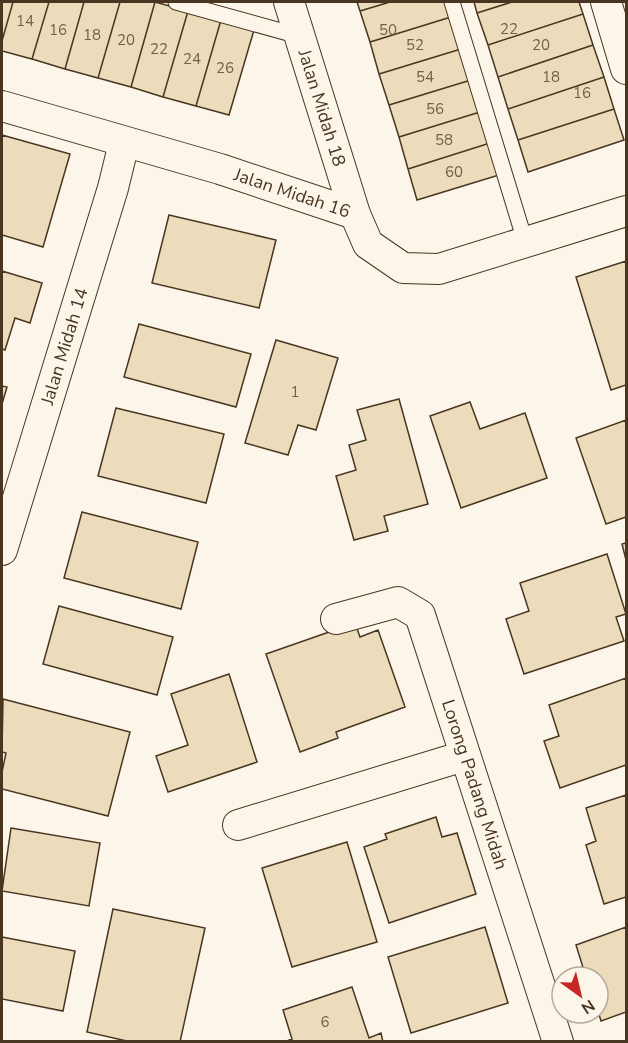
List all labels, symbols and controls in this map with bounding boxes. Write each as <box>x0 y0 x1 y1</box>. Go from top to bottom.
house number: 14 <box>16 11 34 31</box>
house number: 22 <box>500 19 518 39</box>
house number: 16 <box>49 20 67 40</box>
house number: 50 <box>379 20 397 40</box>
house number: 18 <box>83 25 101 45</box>
house number: 20 <box>117 30 135 50</box>
house number: 52 <box>406 35 424 55</box>
house number: 20 <box>532 35 550 55</box>
house number: 22 <box>150 39 168 59</box>
street label: Jalan Midah 18 <box>292 46 351 169</box>
house number: 24 <box>183 49 201 69</box>
house number: 26 <box>216 58 234 78</box>
house number: 54 <box>416 67 434 87</box>
house number: 18 <box>542 67 560 87</box>
house number: 16 <box>573 83 591 103</box>
house number: 56 <box>426 99 444 119</box>
house number: 58 <box>435 130 453 150</box>
street label: Jalan Midah 16 <box>230 162 353 224</box>
house number: 60 <box>445 162 463 182</box>
street label: Jalan Midah 14 <box>35 285 94 409</box>
house number: 1 <box>290 382 300 402</box>
street label: Lorong Padang Midah <box>436 696 513 873</box>
north arrow <box>550 965 610 1025</box>
text: N <box>577 994 599 1019</box>
house number: 6 <box>320 1012 330 1032</box>

